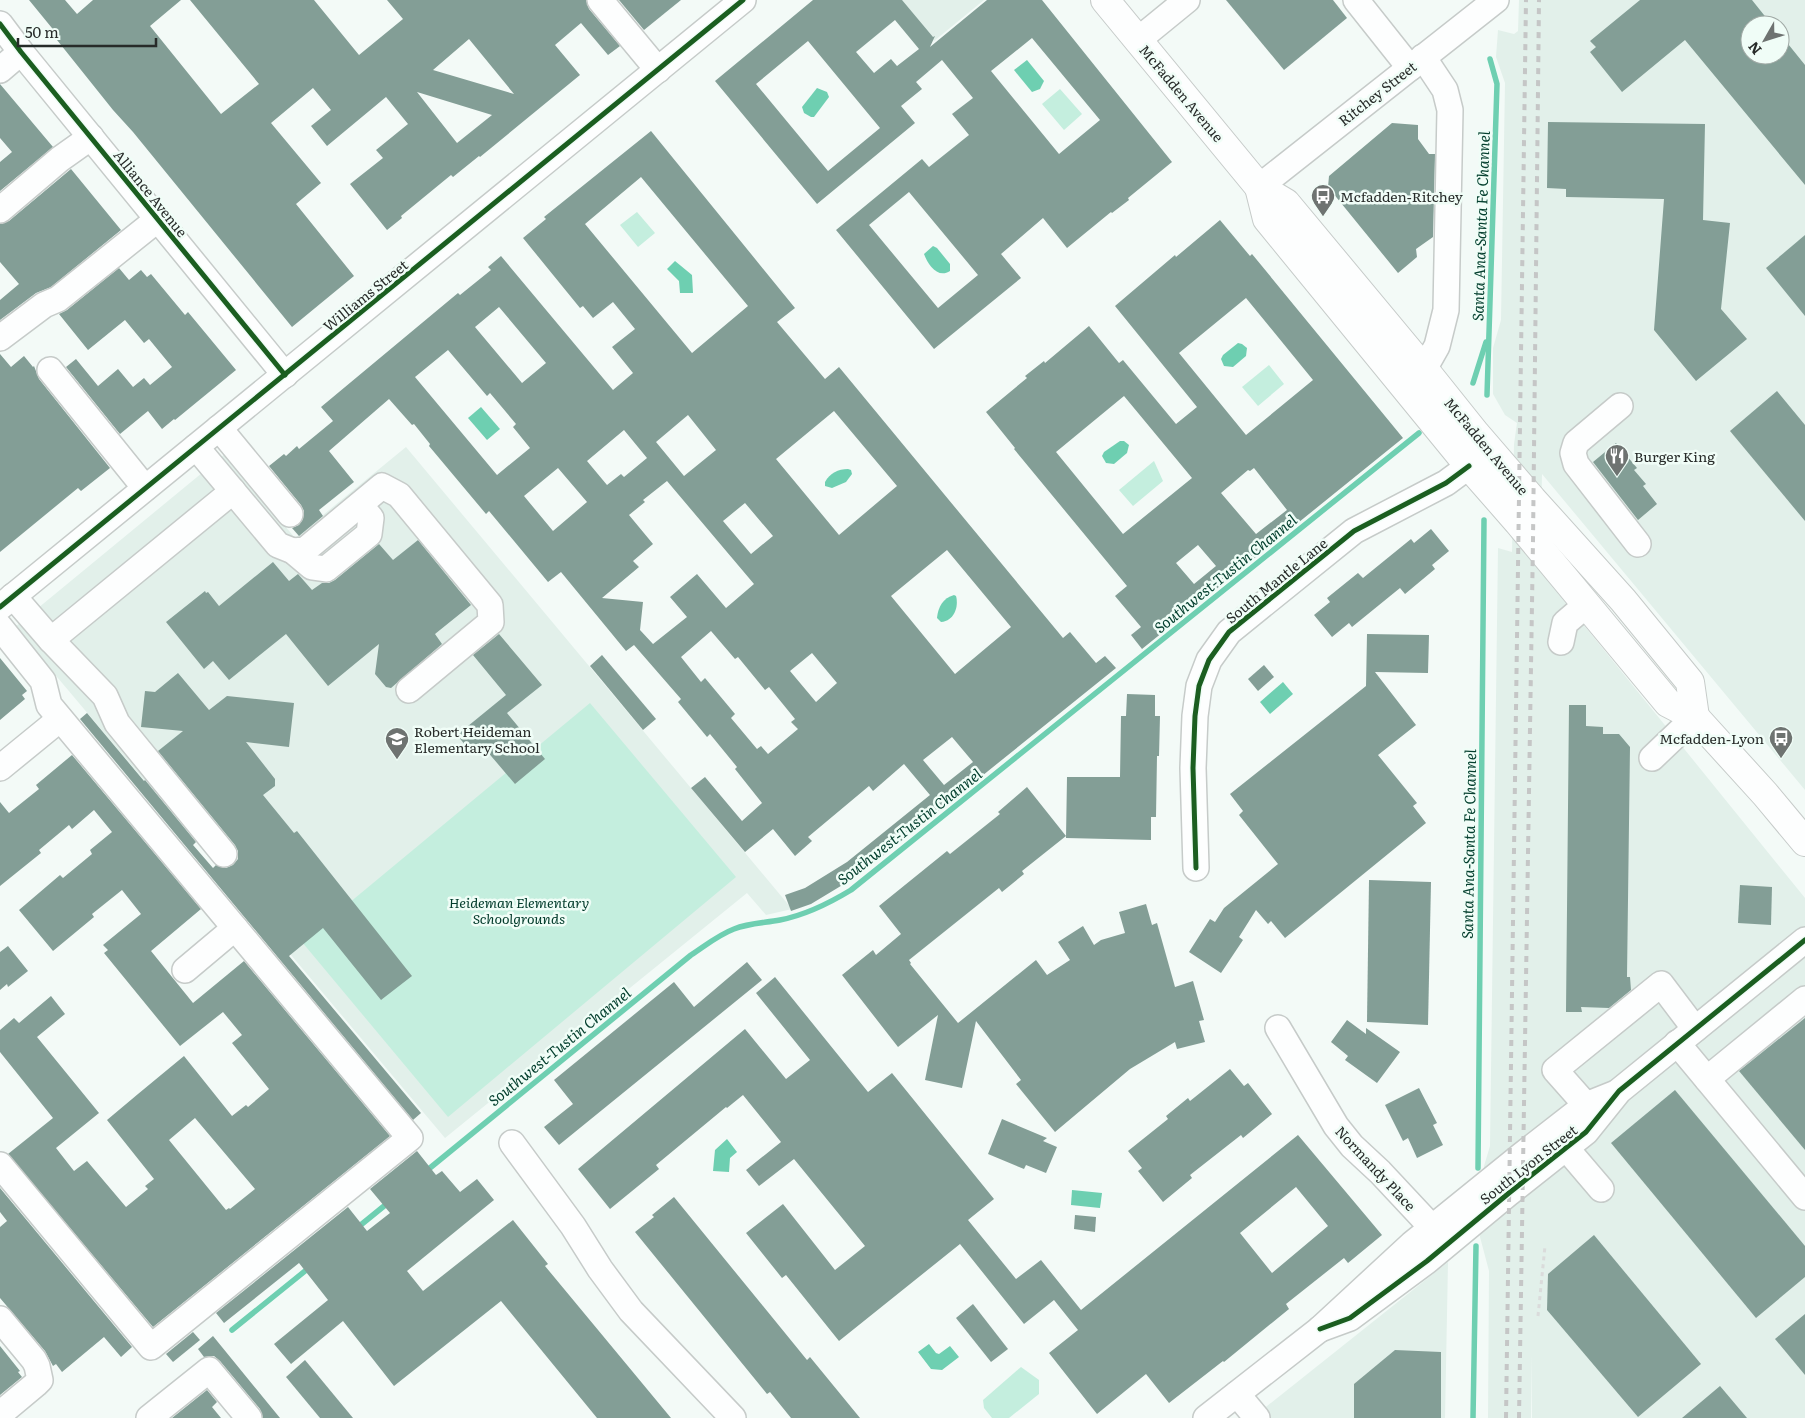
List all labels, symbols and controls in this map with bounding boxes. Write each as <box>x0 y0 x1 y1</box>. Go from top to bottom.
scale bar <box>18 15 155 47</box>
north arrow <box>1740 15 1790 65</box>
text: 50 m <box>25 20 59 43</box>
text: N <box>1742 38 1766 60</box>
street label: McFadden Avenue <box>1135 40 1229 146</box>
street label: Ritchey Street <box>1334 56 1420 130</box>
water label: Santa Ana-Santa Fe Channel <box>1465 130 1495 321</box>
street label: Alliance Avenue <box>110 145 192 241</box>
bus stop icon: Mcfadden-Ritchey <box>1310 183 1336 217</box>
place label: Mcfadden-Ritchey <box>1340 186 1464 206</box>
street label: Williams Street <box>318 254 412 335</box>
street label: McFadden Avenue <box>1440 393 1534 499</box>
restaurant icon: Burger King <box>1604 443 1630 477</box>
place label: Burger King <box>1634 446 1715 466</box>
water label: Southwest-Tustin Channel <box>1149 508 1302 638</box>
street label: South Mantle Lane <box>1221 533 1331 627</box>
place label: Robert Heideman Elementary School <box>414 721 540 757</box>
bus stop icon: Mcfadden-Lyon <box>1768 725 1794 759</box>
school or university icon: Robert Heideman Elementary School <box>384 726 410 760</box>
place label: Mcfadden-Lyon <box>1659 728 1764 748</box>
water label: Santa Ana-Santa Fe Channel <box>1455 748 1481 939</box>
water label: Southwest-Tustin Channel <box>832 762 987 890</box>
park label: Heideman Elementary Schoolgrounds <box>449 892 589 928</box>
water label: Southwest-Tustin Channel <box>483 981 636 1111</box>
street label: South Lyon Street <box>1475 1119 1581 1208</box>
street label: Normandy Place <box>1331 1121 1421 1215</box>

